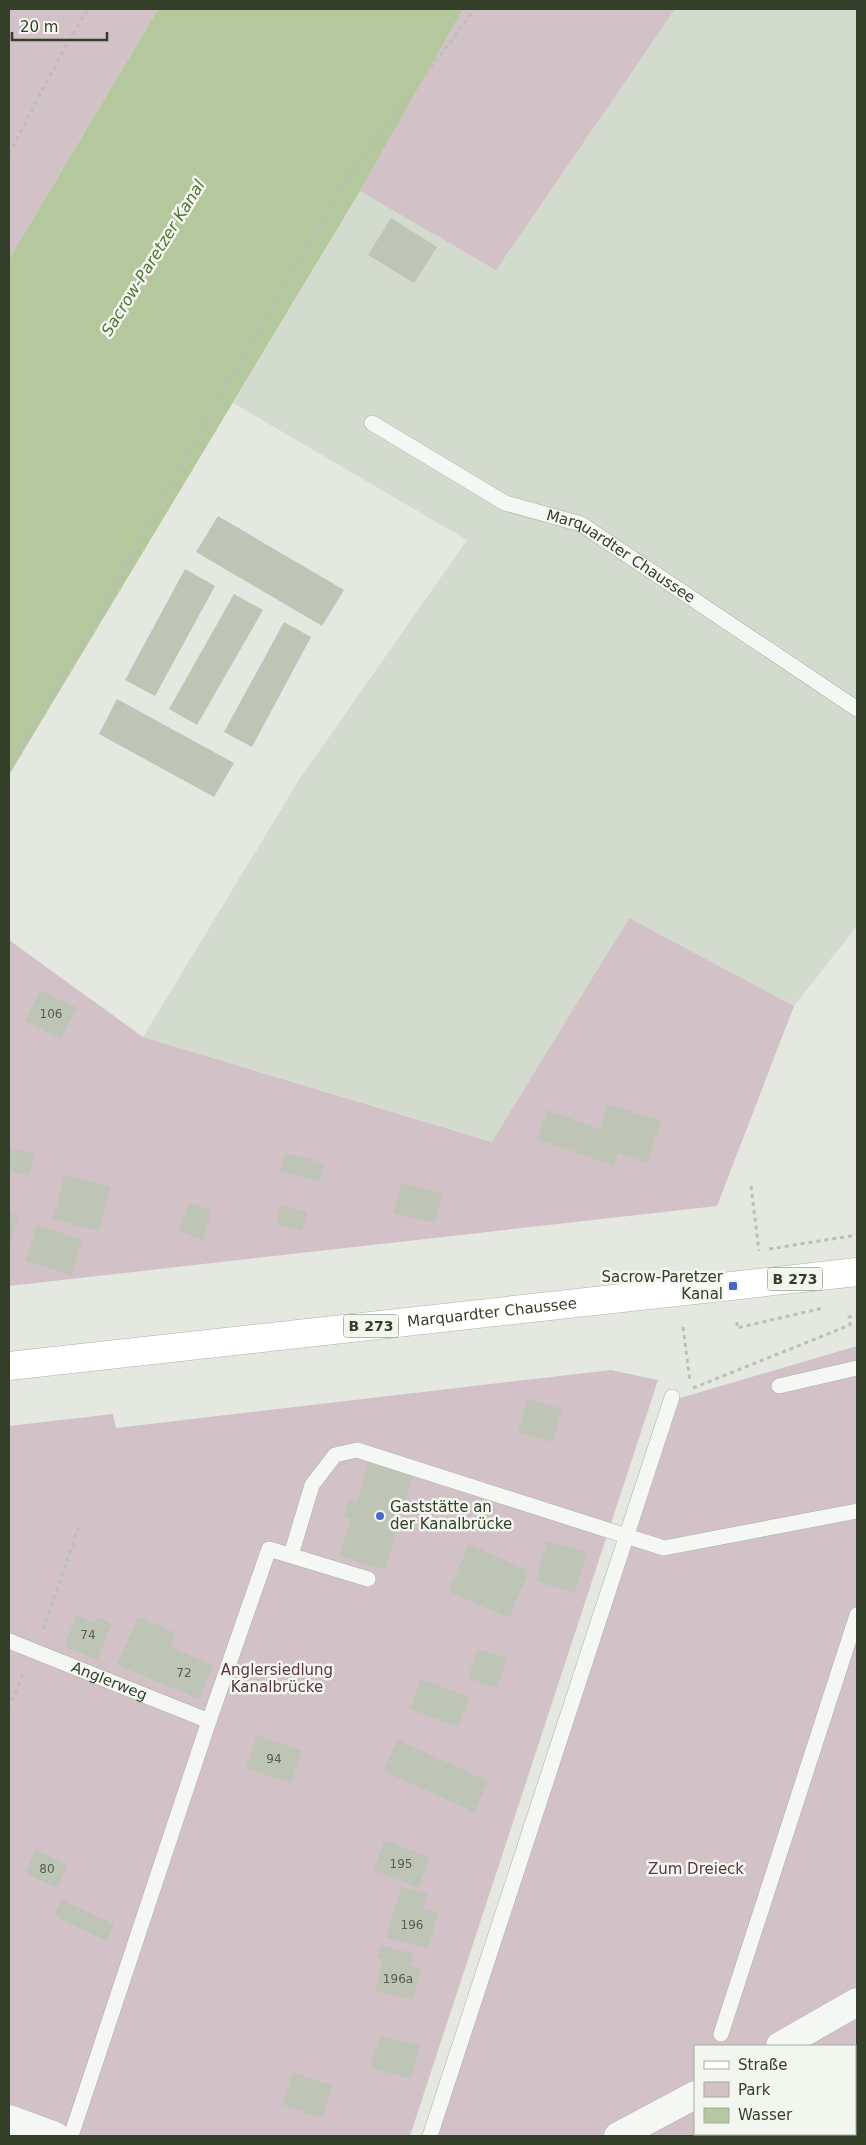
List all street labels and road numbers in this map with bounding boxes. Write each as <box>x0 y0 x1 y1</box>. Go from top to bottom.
street label: Marquardter Chaussee <box>544 506 698 607</box>
road number: B 273 <box>768 1268 822 1290</box>
street label: Marquardter Chaussee <box>406 1294 578 1331</box>
road number: B 273 <box>344 1314 398 1338</box>
street label: Anglerweg <box>69 1658 150 1704</box>

